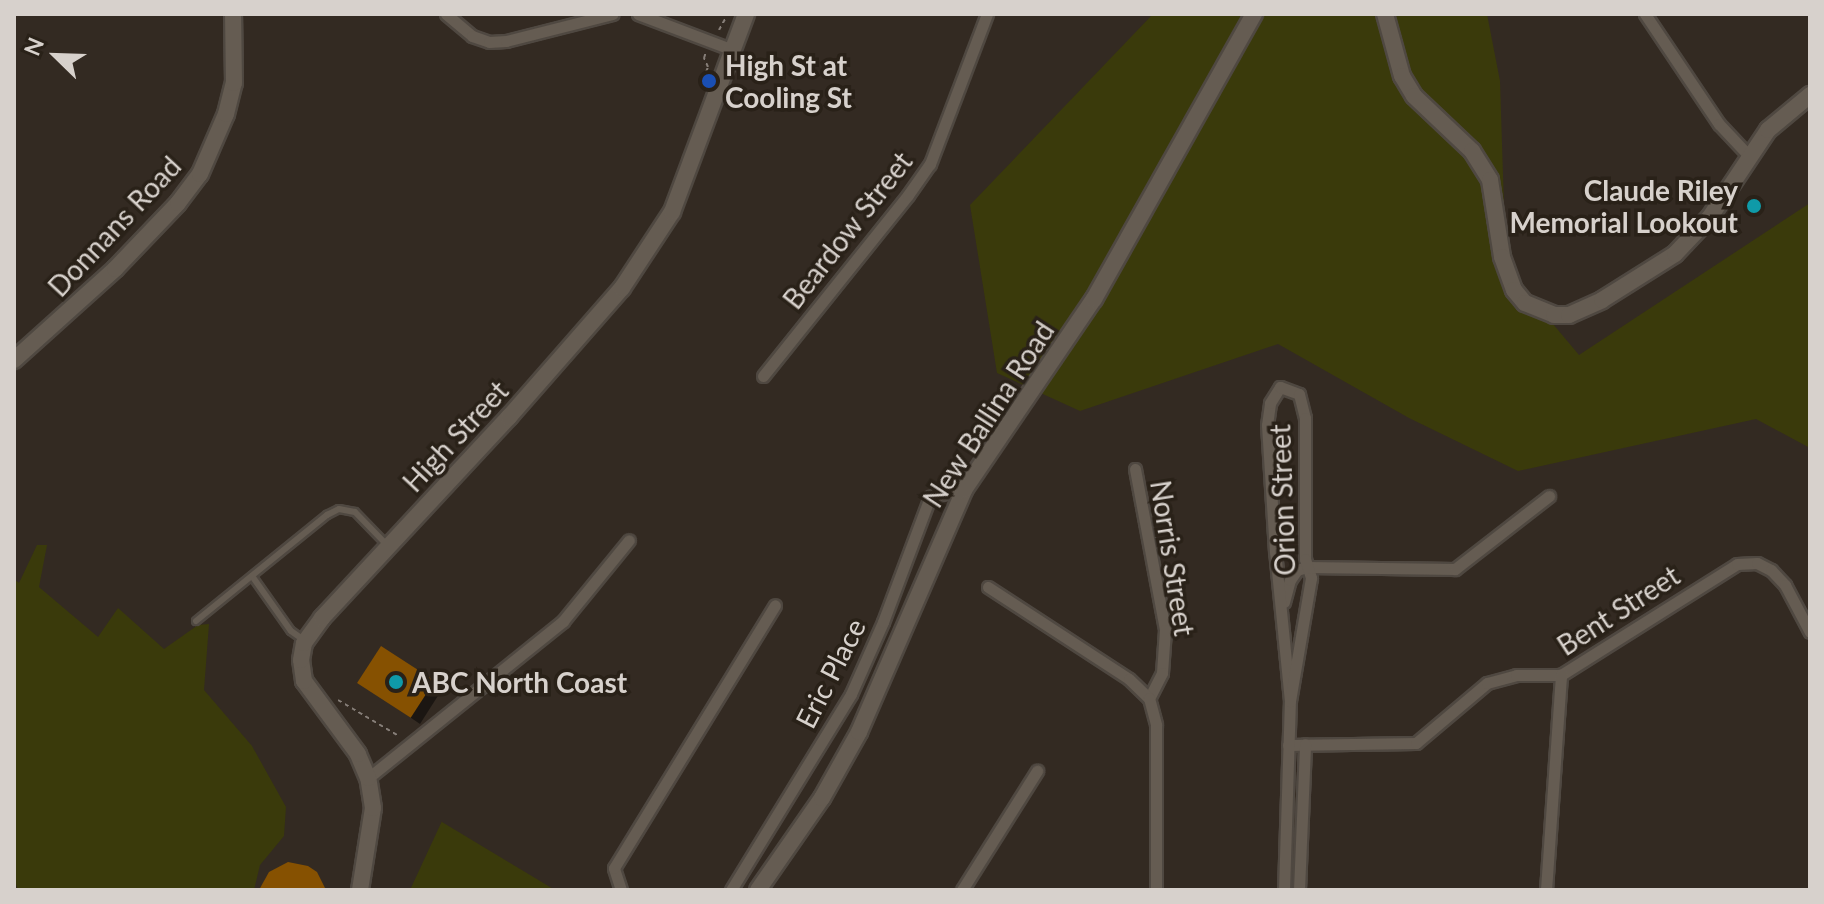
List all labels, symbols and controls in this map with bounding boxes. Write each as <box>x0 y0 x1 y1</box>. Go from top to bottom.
north arrow <box>16 16 96 96</box>
text: N <box>18 33 49 60</box>
place label: High St at Cooling St <box>725 48 852 114</box>
marker: High St at Cooling St <box>700 72 718 90</box>
street label: Beardow Street <box>775 145 919 315</box>
street label: Donnans Road <box>41 149 187 303</box>
place label: Claude Riley Memorial Lookout <box>1509 173 1738 239</box>
marker: Claude Riley Memorial Lookout <box>1745 197 1763 215</box>
street label: New Ballina Road <box>915 315 1061 513</box>
street label: High Street <box>395 374 515 498</box>
street label: Orion Street <box>1263 424 1301 576</box>
street label: Norris Street <box>1144 478 1202 638</box>
street label: Bent Street <box>1551 558 1685 662</box>
street label: Eric Place <box>788 613 872 733</box>
place label: ABC North Coast <box>412 665 627 699</box>
marker: ABC North Coast <box>387 673 405 691</box>

